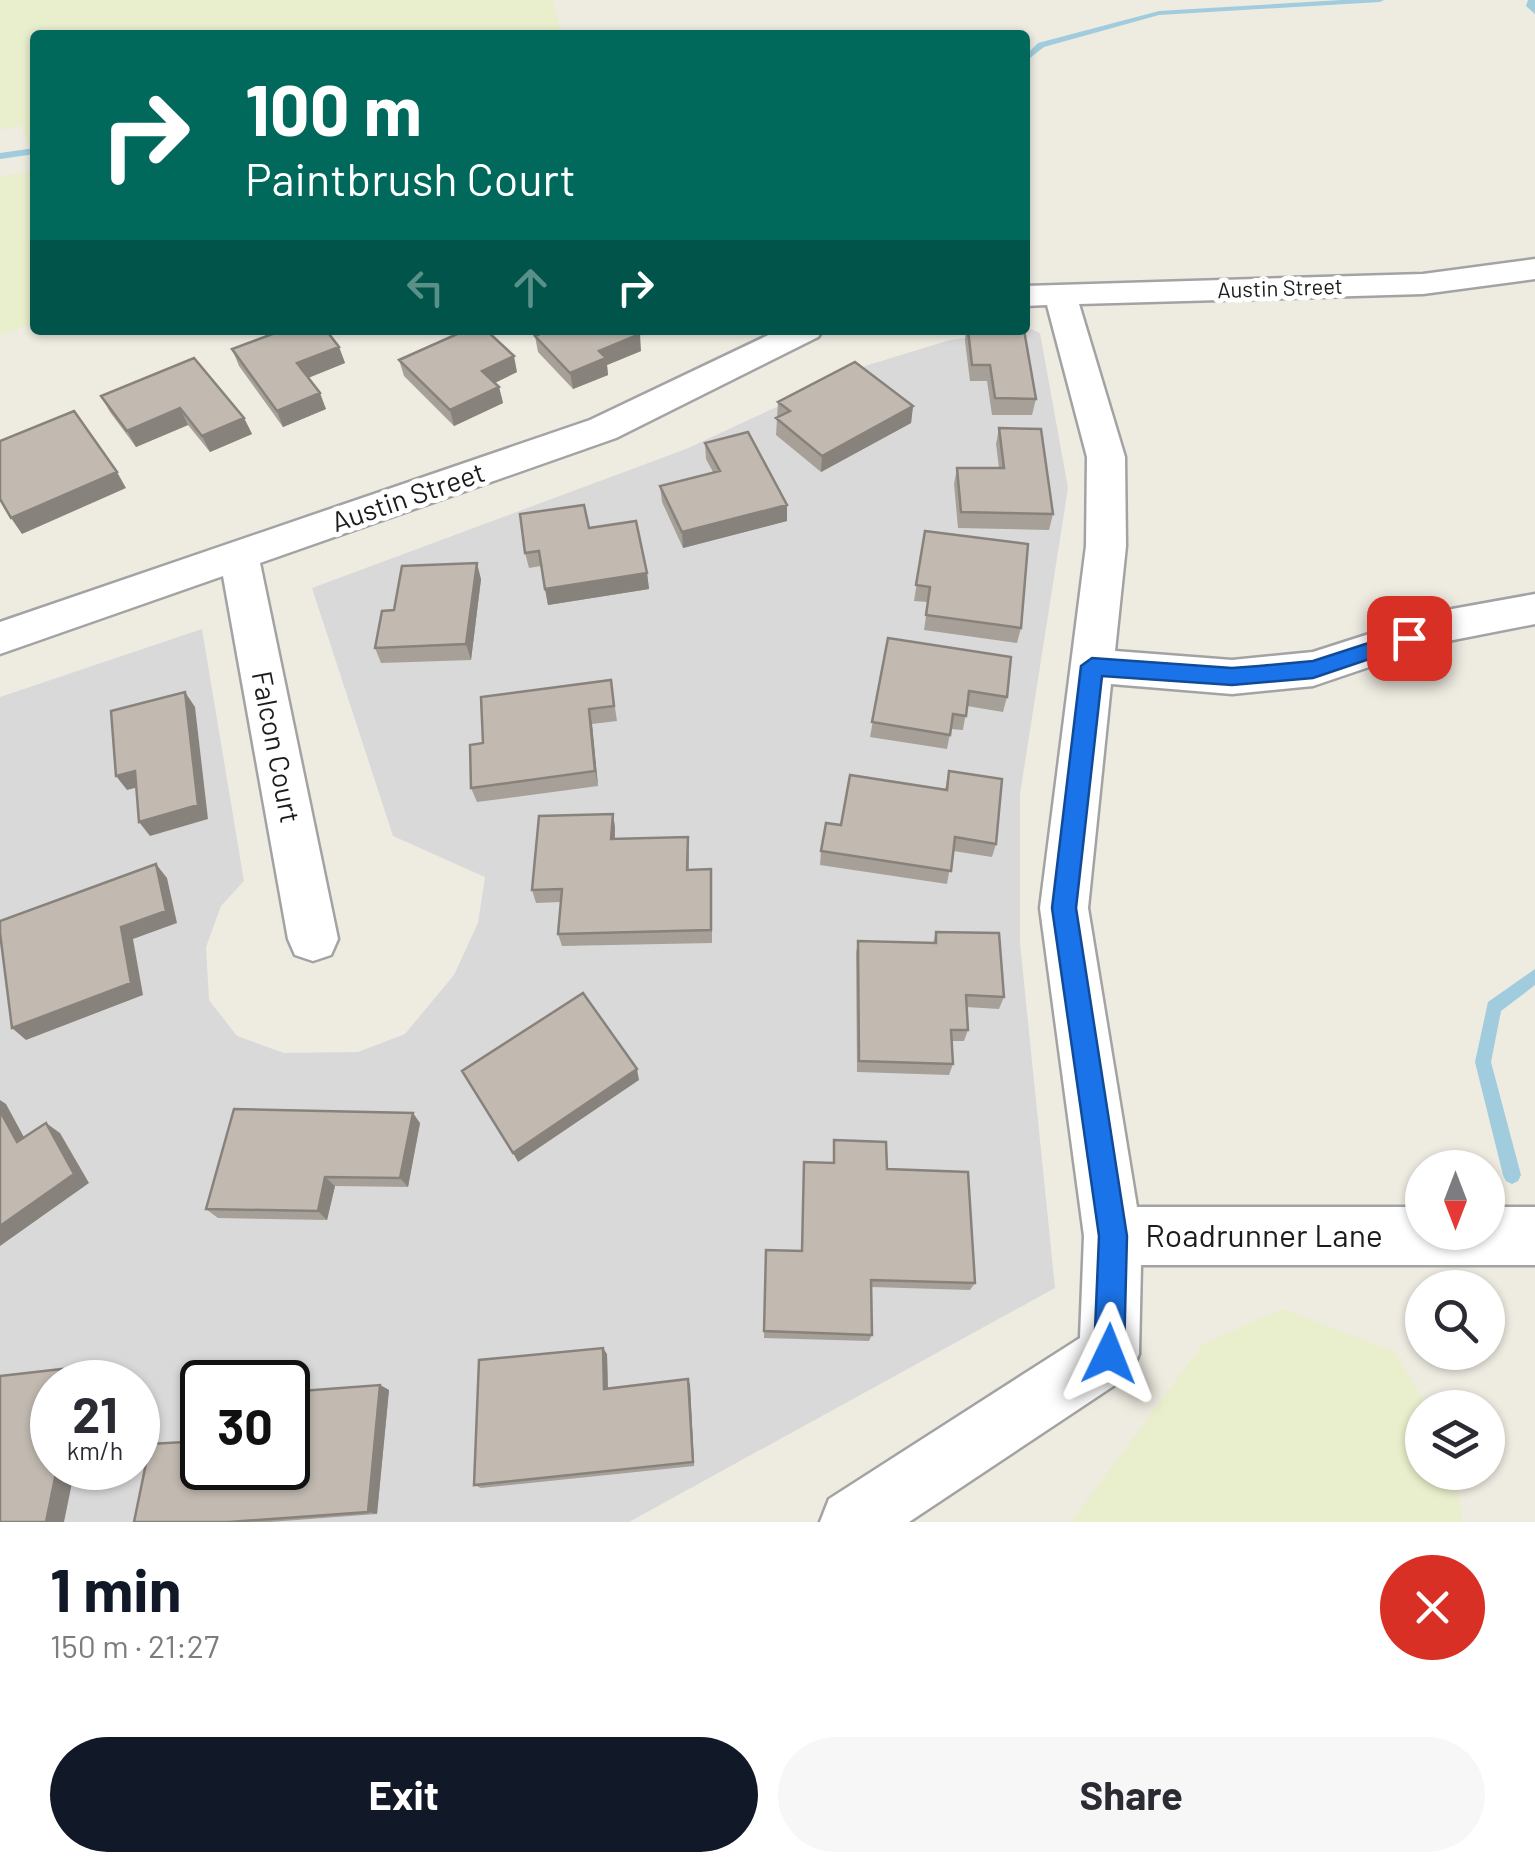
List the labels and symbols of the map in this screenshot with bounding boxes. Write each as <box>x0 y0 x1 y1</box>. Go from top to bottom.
street label: Austin Street <box>1217 272 1343 302</box>
street label: Austin Street <box>327 454 489 538</box>
pin <box>1367 596 1452 681</box>
street label: Falcon Court <box>246 668 308 826</box>
north arrow <box>1405 1150 1505 1250</box>
street label: Roadrunner Lane <box>1145 1215 1383 1253</box>
position arrow <box>1057 1302 1161 1406</box>
speed limit sign: 30 <box>180 1360 310 1490</box>

